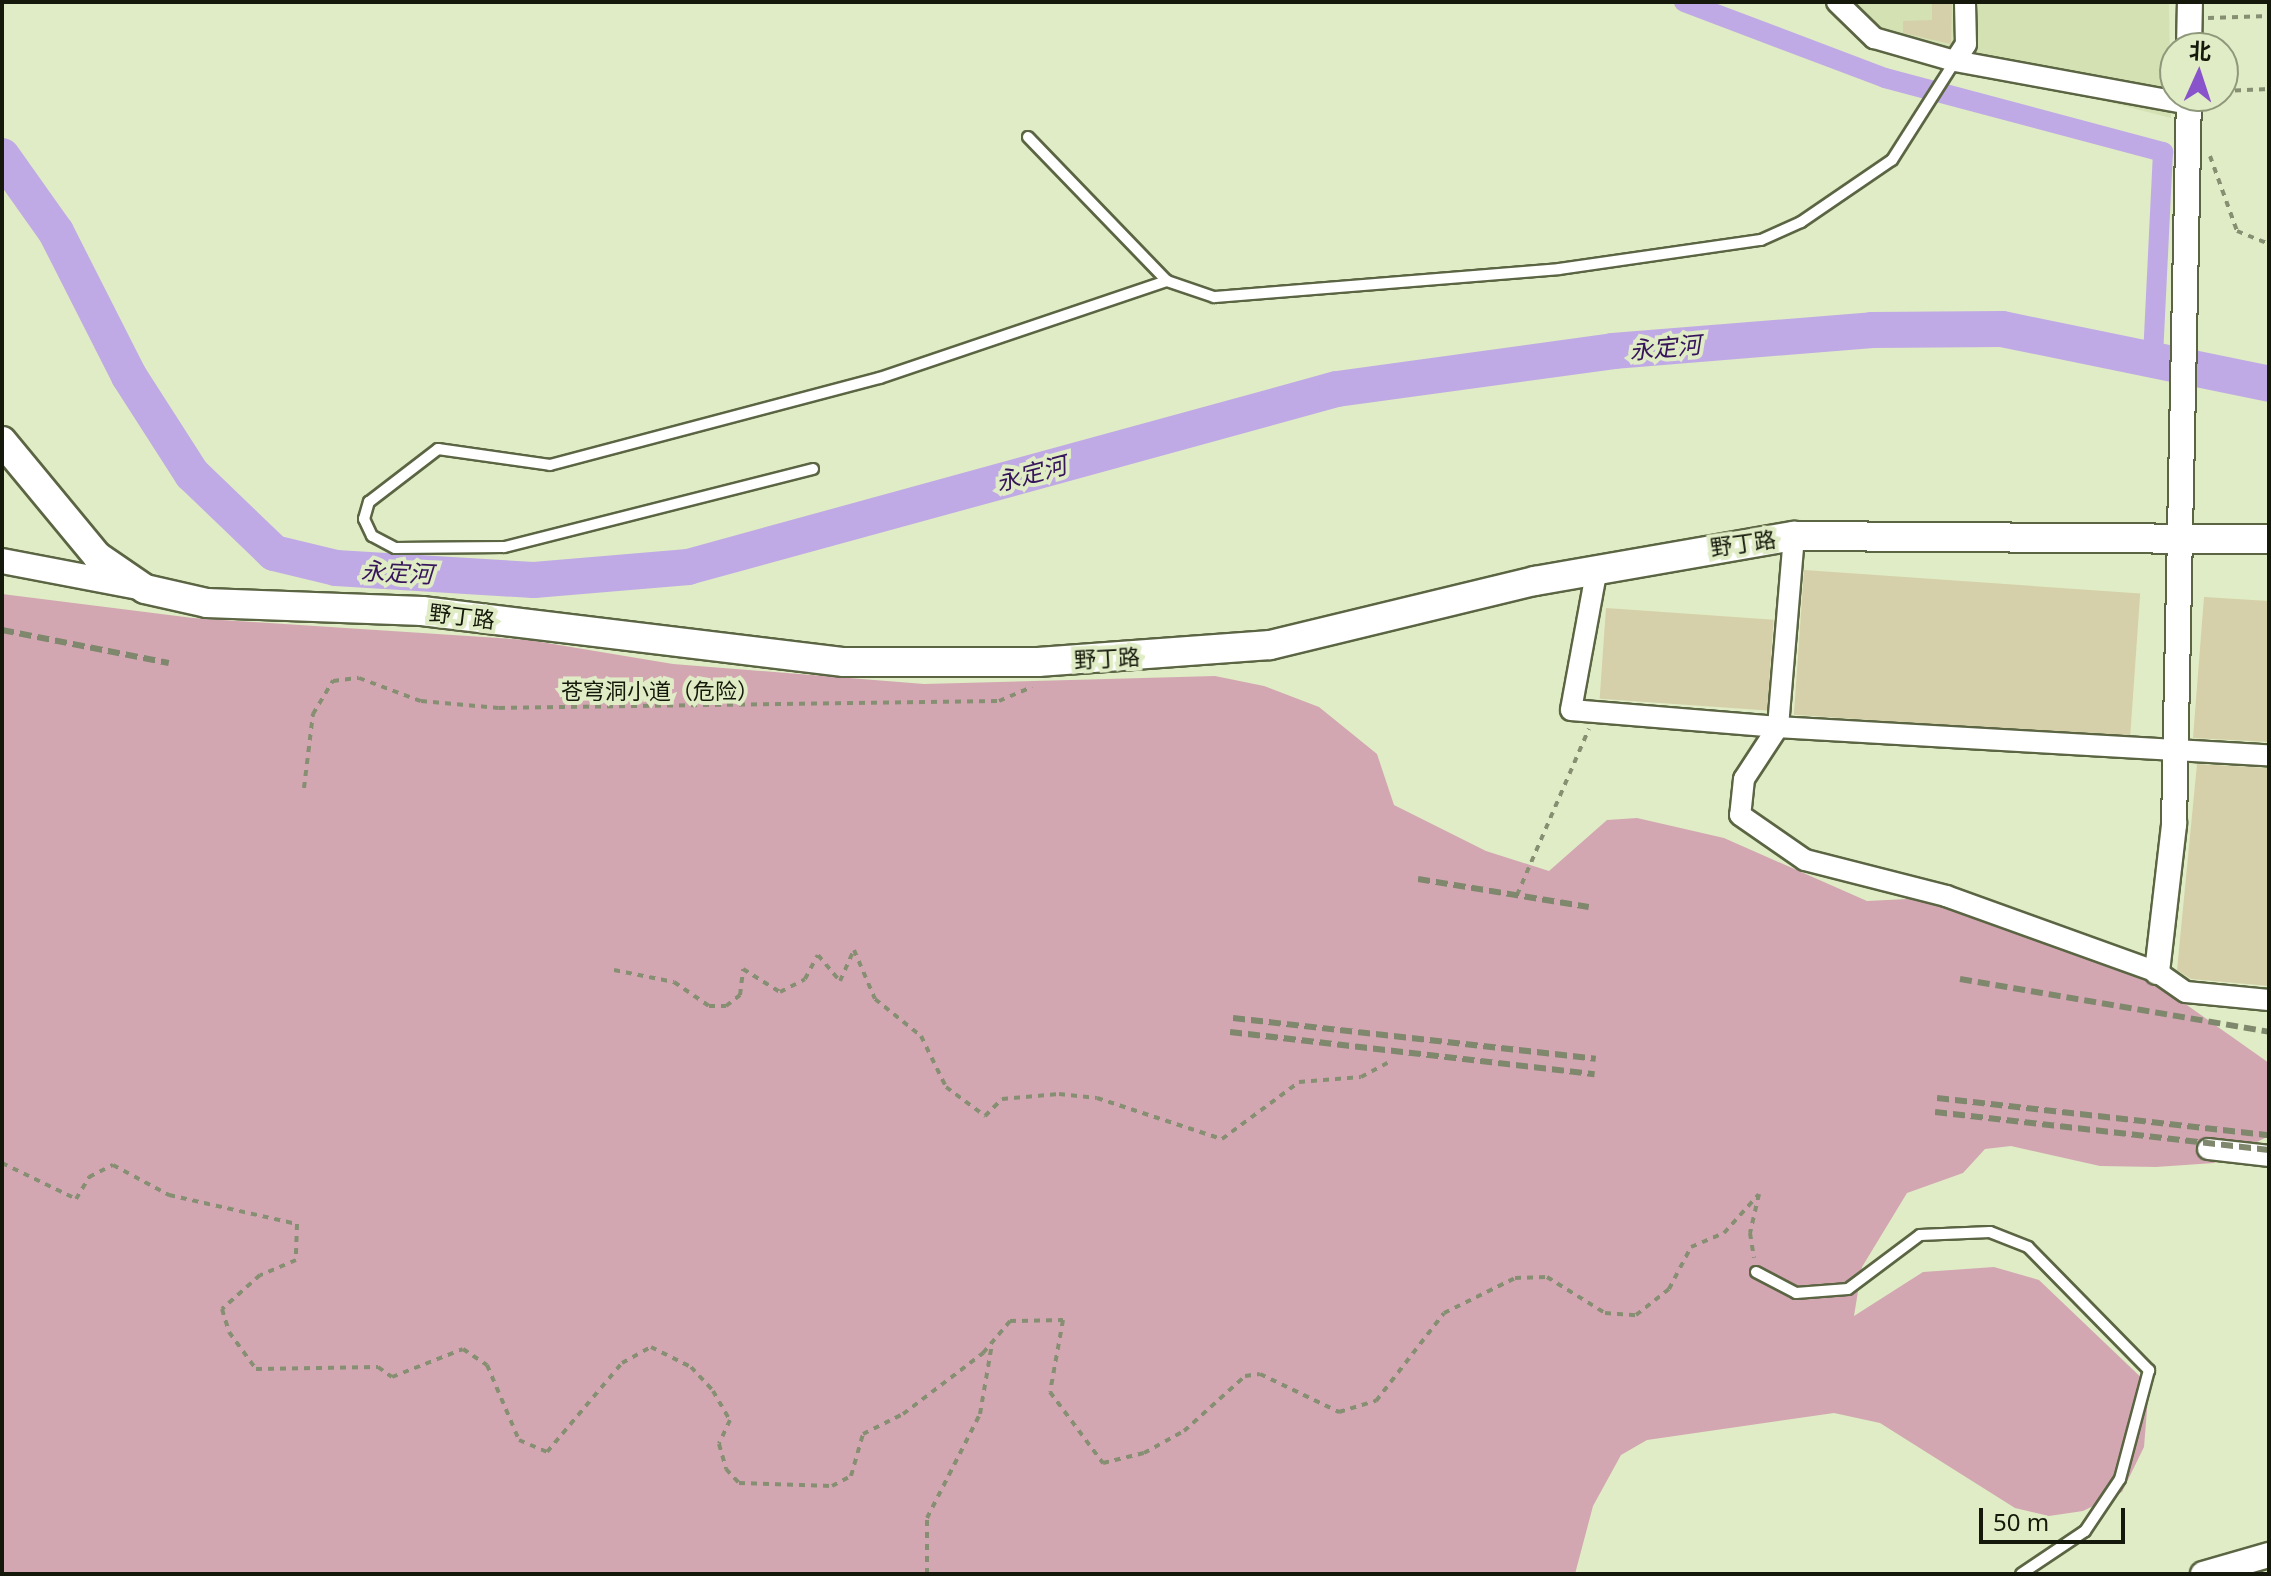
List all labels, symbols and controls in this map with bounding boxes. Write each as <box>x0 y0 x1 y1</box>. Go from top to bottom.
north arrow <box>2159 32 2239 112</box>
text: 北 <box>2188 34 2212 66</box>
water label: 永定河 <box>1628 330 1702 364</box>
water label: 永定河 <box>992 450 1070 496</box>
street label: 野丁路 <box>1708 525 1778 561</box>
water label: 永定河 <box>360 556 434 588</box>
street label: 野丁路 <box>428 599 496 633</box>
street label: 野丁路 <box>1073 643 1141 673</box>
street label: 苍穹洞小道（危险） <box>561 678 759 704</box>
scale bar <box>1983 1492 2129 1542</box>
text: 50 m <box>1993 1505 2049 1538</box>

